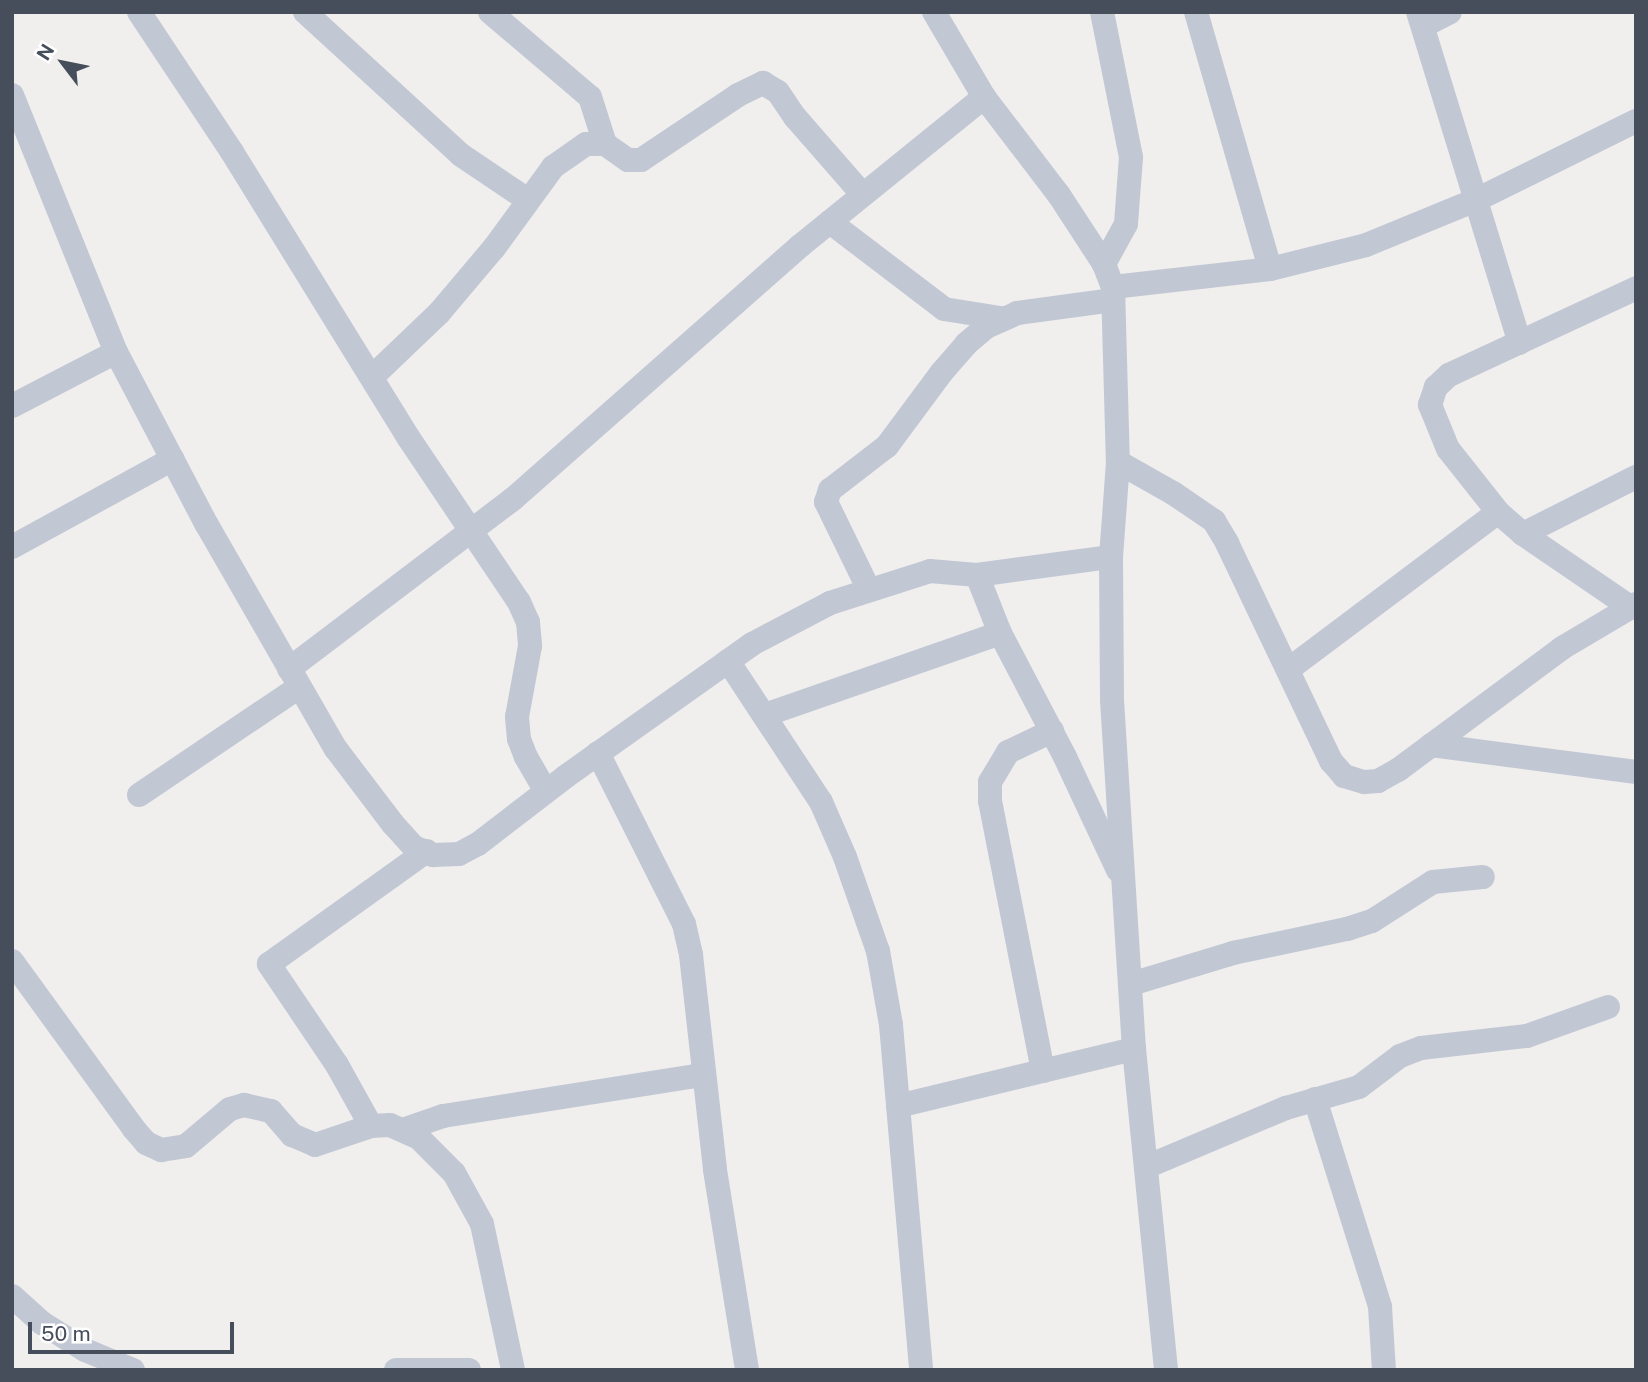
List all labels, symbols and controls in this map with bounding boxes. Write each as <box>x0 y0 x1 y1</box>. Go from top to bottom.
north arrow <box>28 28 98 98</box>
text: N <box>32 40 58 64</box>
scale bar <box>32 1308 238 1352</box>
text: 50 m <box>41 1321 91 1346</box>

